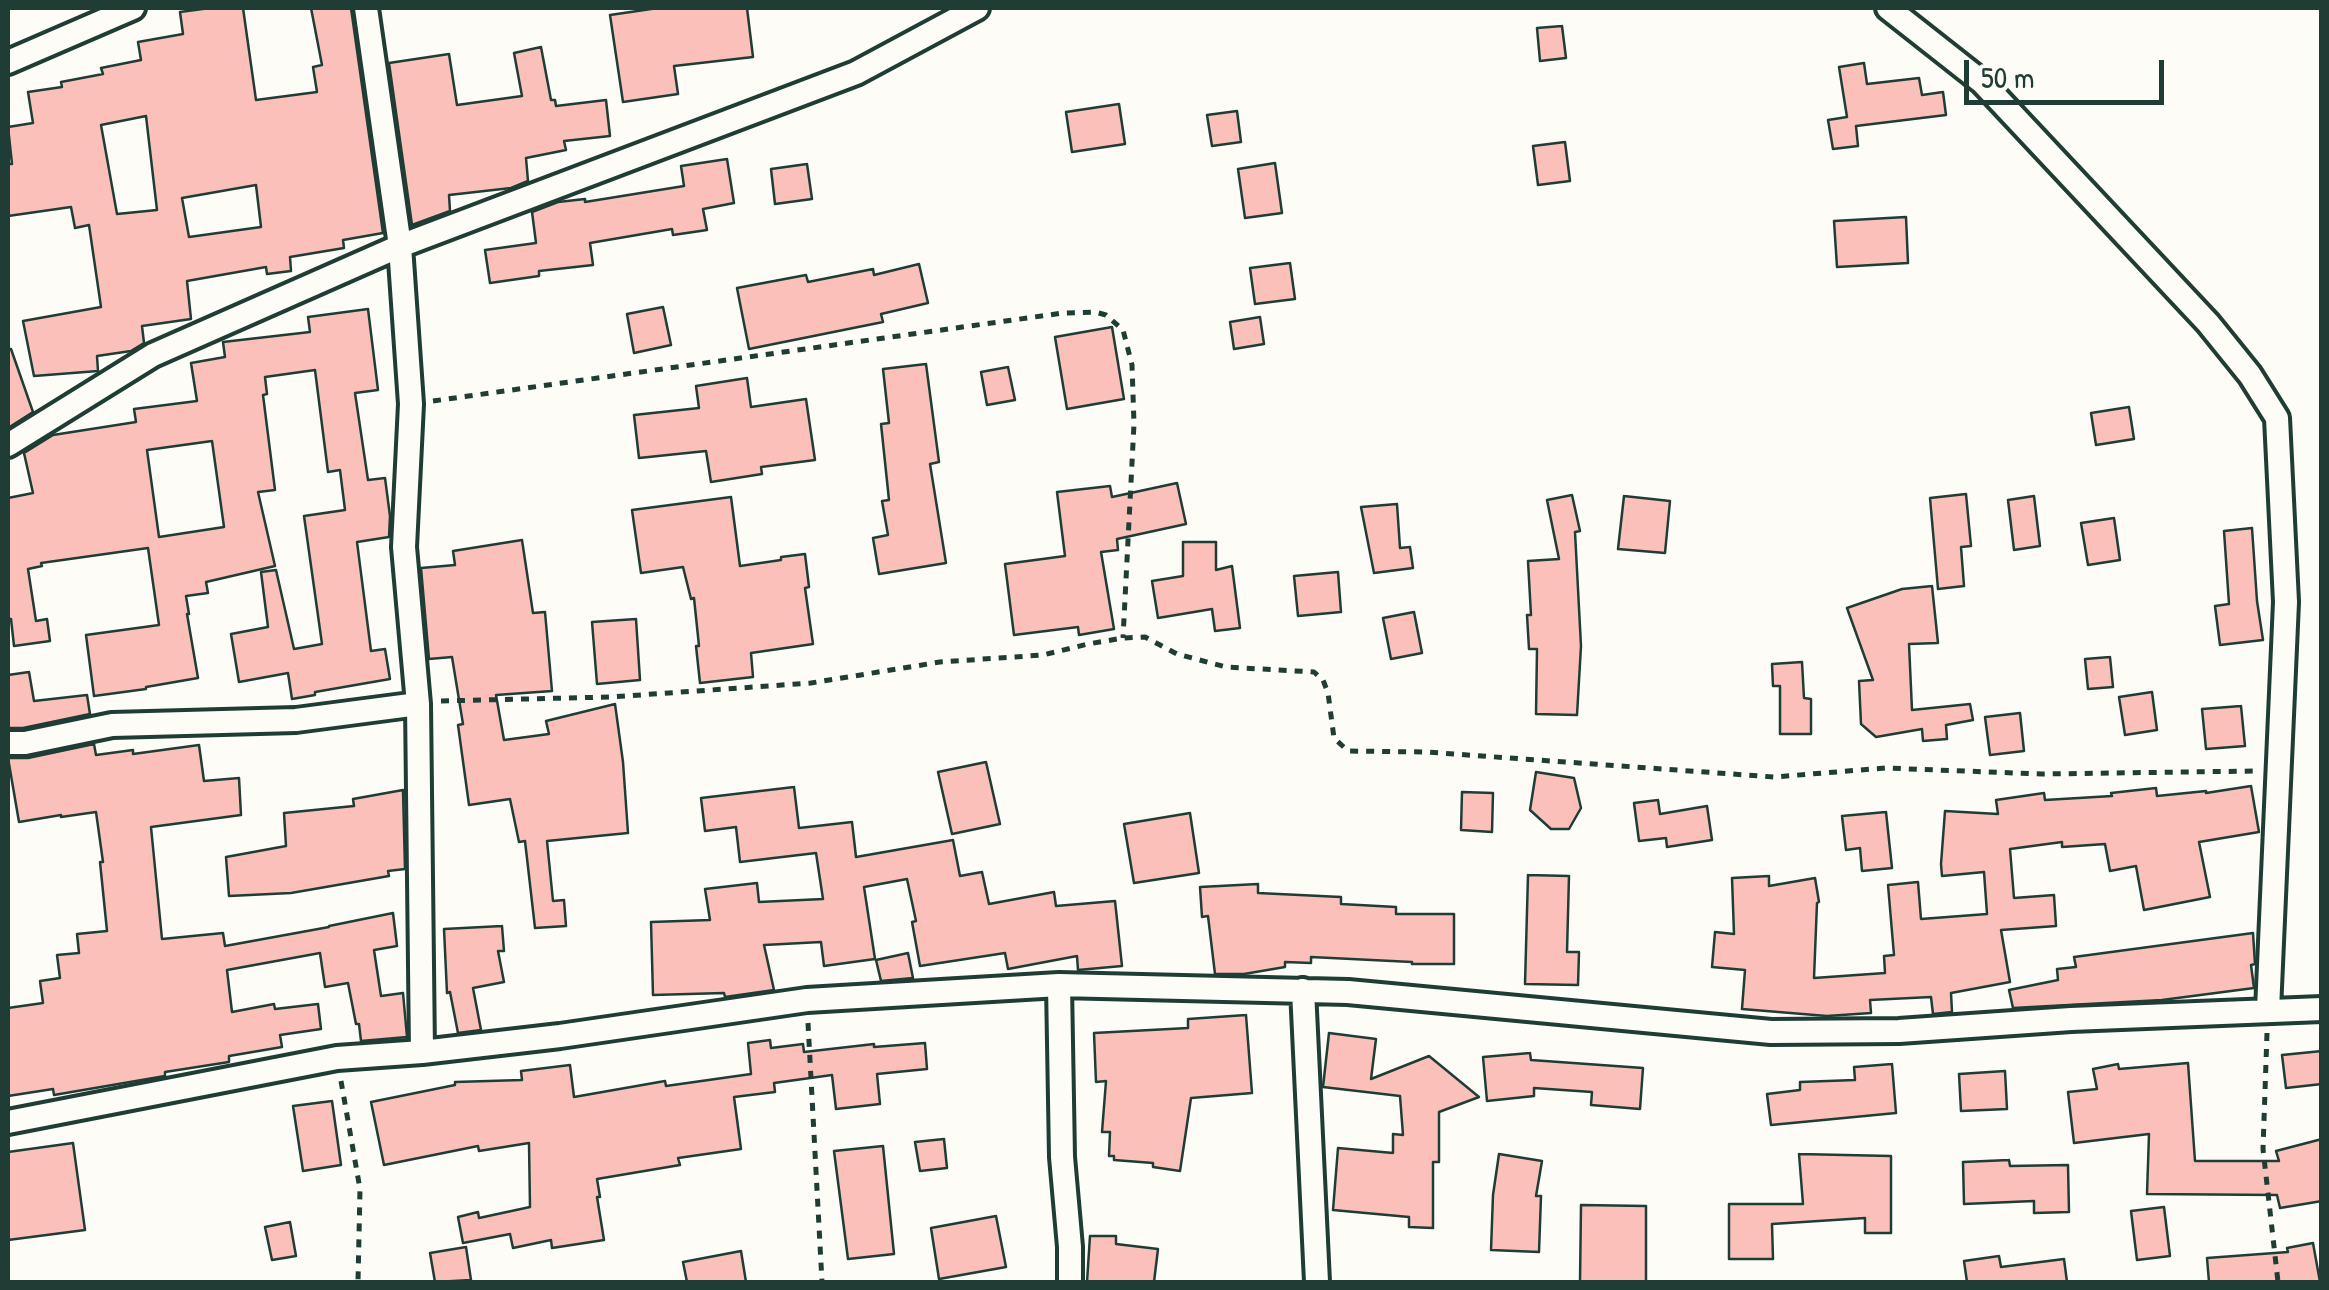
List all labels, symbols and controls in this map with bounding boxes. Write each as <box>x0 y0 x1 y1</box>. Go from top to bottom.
scale bar <box>1969 40 2169 102</box>
text: 50 m <box>1981 57 2034 97</box>

